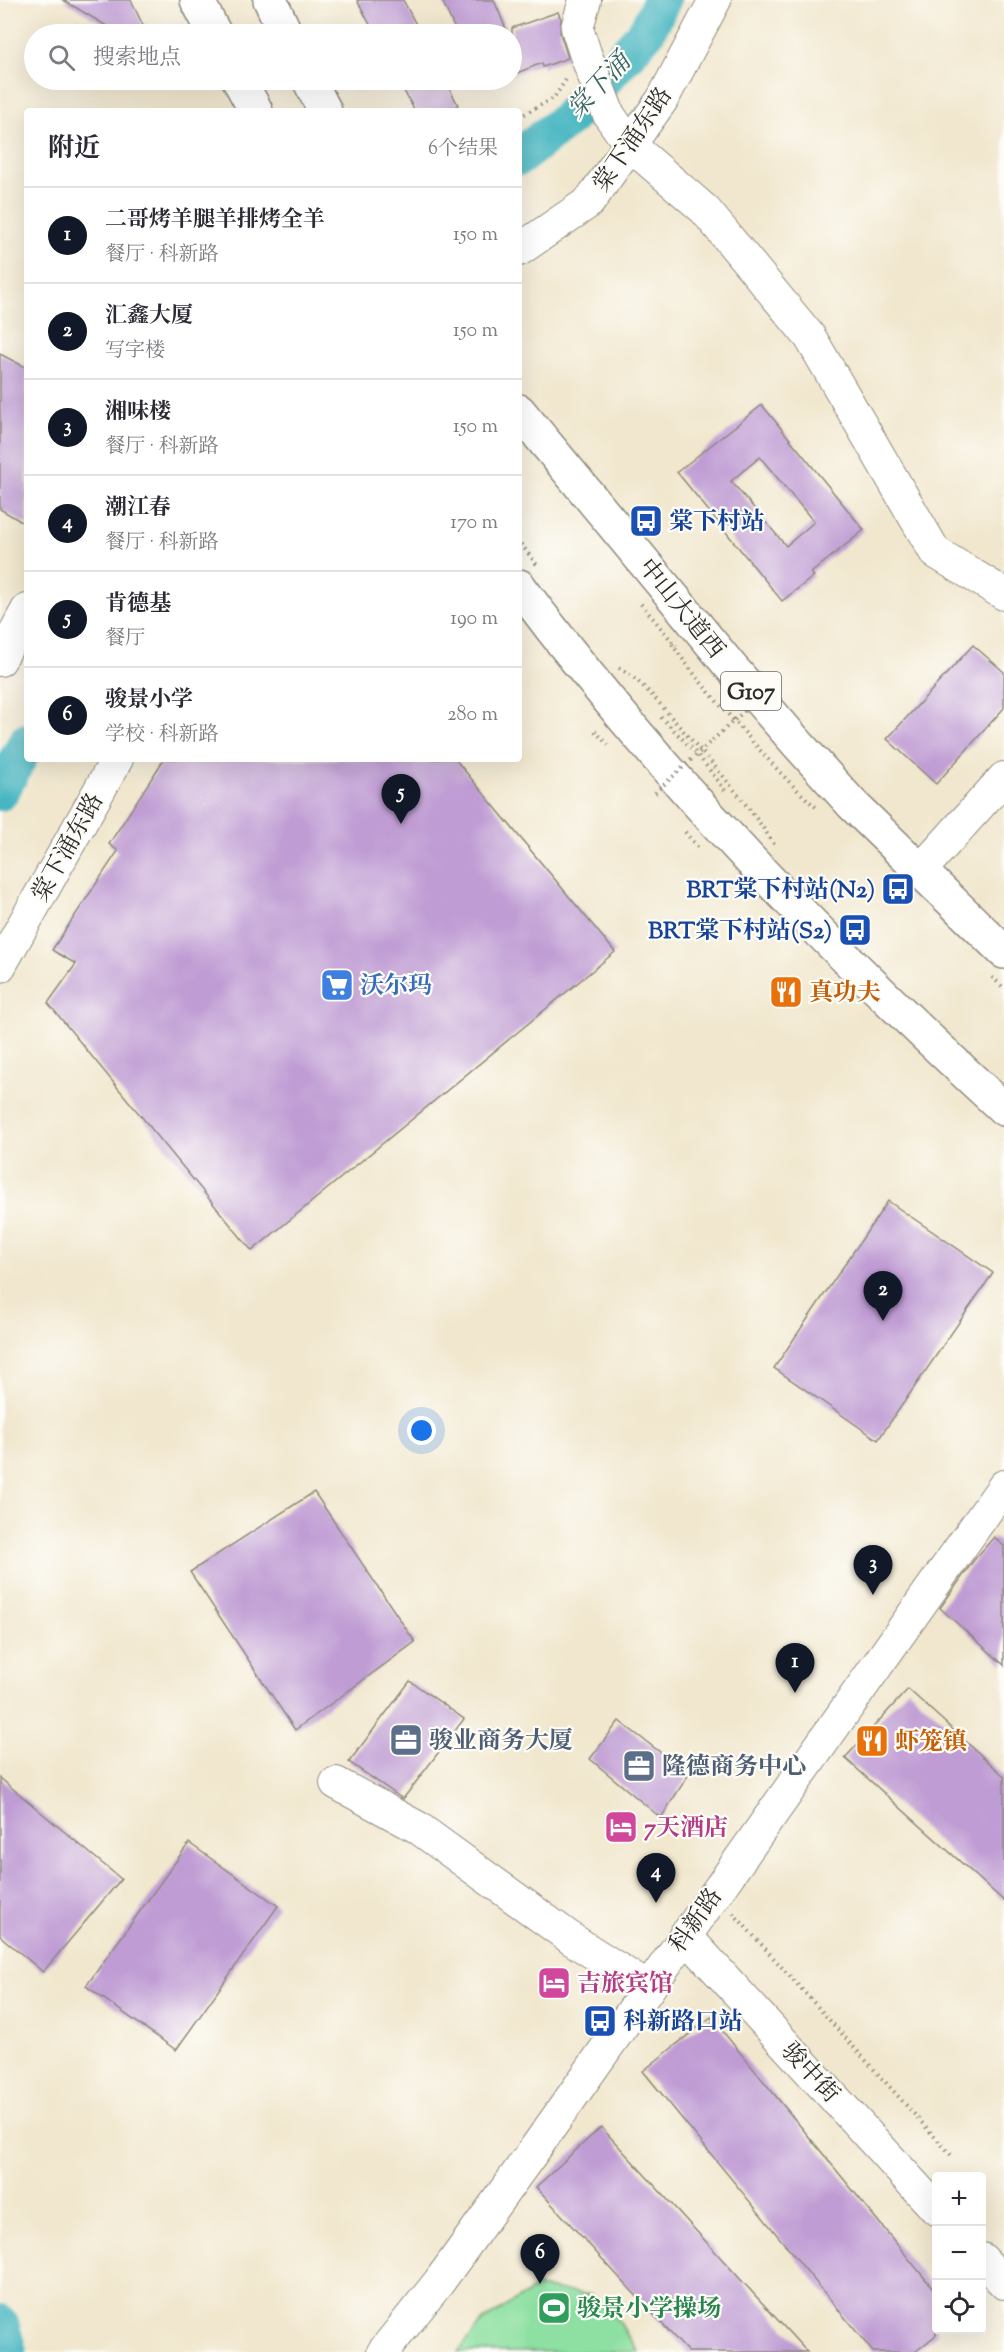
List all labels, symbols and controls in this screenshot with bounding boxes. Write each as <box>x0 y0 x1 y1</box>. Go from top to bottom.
search box <box>24 24 522 90</box>
icon: search <box>45 41 78 74</box>
text: 搜索地点 <box>93 43 181 75</box>
water label: 棠下涌 <box>560 43 642 128</box>
street label: 棠下涌东路 <box>586 81 681 199</box>
text: 附近 <box>48 131 100 168</box>
text: 6个结果 <box>428 135 498 164</box>
text: 二哥烤羊腿羊排烤全羊 <box>105 205 325 237</box>
text: 1 <box>64 221 71 250</box>
text: 150 m <box>453 221 498 250</box>
text: 餐厅 · 科新路 <box>105 241 219 270</box>
text: 汇鑫大厦 <box>105 301 193 333</box>
text: 2 <box>63 317 72 346</box>
text: 150 m <box>453 317 498 346</box>
text: 写字楼 <box>105 337 165 366</box>
text: 湘味楼 <box>105 397 171 429</box>
text: 3 <box>63 413 72 442</box>
text: 150 m <box>453 413 498 442</box>
text: 餐厅 · 科新路 <box>105 433 219 462</box>
text: 潮江春 <box>105 493 171 525</box>
bus stop icon: 棠下村站 <box>628 503 664 539</box>
place label: 棠下村站 <box>669 506 765 540</box>
text: 4 <box>62 509 73 538</box>
text: 170 m <box>450 509 498 538</box>
text: 餐厅 · 科新路 <box>105 529 219 558</box>
street label: 中山大道西 <box>629 552 731 667</box>
text: 肯德基 <box>105 589 171 621</box>
text: 5 <box>64 605 71 634</box>
text: 190 m <box>450 605 498 634</box>
text: 餐厅 <box>105 625 145 654</box>
road number: G107 <box>721 672 781 710</box>
text: 骏景小学 <box>105 685 193 717</box>
text: 6 <box>63 701 72 730</box>
text: 280 m <box>447 701 498 730</box>
text: 学校 · 科新路 <box>105 721 219 750</box>
pin: 5 <box>382 774 420 824</box>
street label: 棠下涌东路 <box>25 787 113 909</box>
bus stop icon: BRT棠下村站(N2) <box>880 871 916 907</box>
place label: BRT棠下村站(N2) <box>686 874 875 908</box>
bus stop icon: BRT棠下村站(S2) <box>837 912 873 948</box>
place label: BRT棠下村站(S2) <box>648 915 832 949</box>
supermarket icon: 沃尔玛 <box>319 967 355 1003</box>
place label: 沃尔玛 <box>360 970 432 1004</box>
restaurant icon: 真功夫 <box>768 974 804 1010</box>
place label: 真功夫 <box>809 977 881 1011</box>
pin: 2 <box>864 1272 902 1321</box>
your location <box>407 1416 436 1445</box>
pin: 3 <box>854 1546 892 1595</box>
pin: 1 <box>776 1644 814 1693</box>
office icon: 骏业商务大厦 <box>388 1722 424 1758</box>
restaurant icon: 虾笼镇 <box>854 1723 890 1759</box>
place label: 骏业商务大厦 <box>429 1725 573 1759</box>
place label: 虾笼镇 <box>895 1726 967 1760</box>
office icon: 隆德商务中心 <box>621 1748 657 1784</box>
place label: 隆德商务中心 <box>662 1751 806 1785</box>
hotel icon: 7天酒店 <box>603 1809 639 1845</box>
place label: 7天酒店 <box>644 1812 728 1846</box>
pin: 4 <box>636 1854 676 1903</box>
street label: 科新路 <box>662 1882 731 1960</box>
hotel icon: 吉旅宾馆 <box>536 1965 572 2001</box>
place label: 吉旅宾馆 <box>577 1968 673 2002</box>
bus stop icon: 科新路口站 <box>582 2003 618 2039</box>
place label: 科新路口站 <box>623 2006 743 2040</box>
street label: 骏中街 <box>773 2035 847 2111</box>
map controls <box>932 2172 986 2334</box>
button: + <box>932 2172 986 2226</box>
button: − <box>932 2226 986 2280</box>
pin: 6 <box>520 2234 560 2284</box>
button: locate <box>932 2280 986 2334</box>
sports icon: 骏景小学操场 <box>536 2290 572 2326</box>
place label: 骏景小学操场 <box>577 2293 721 2327</box>

